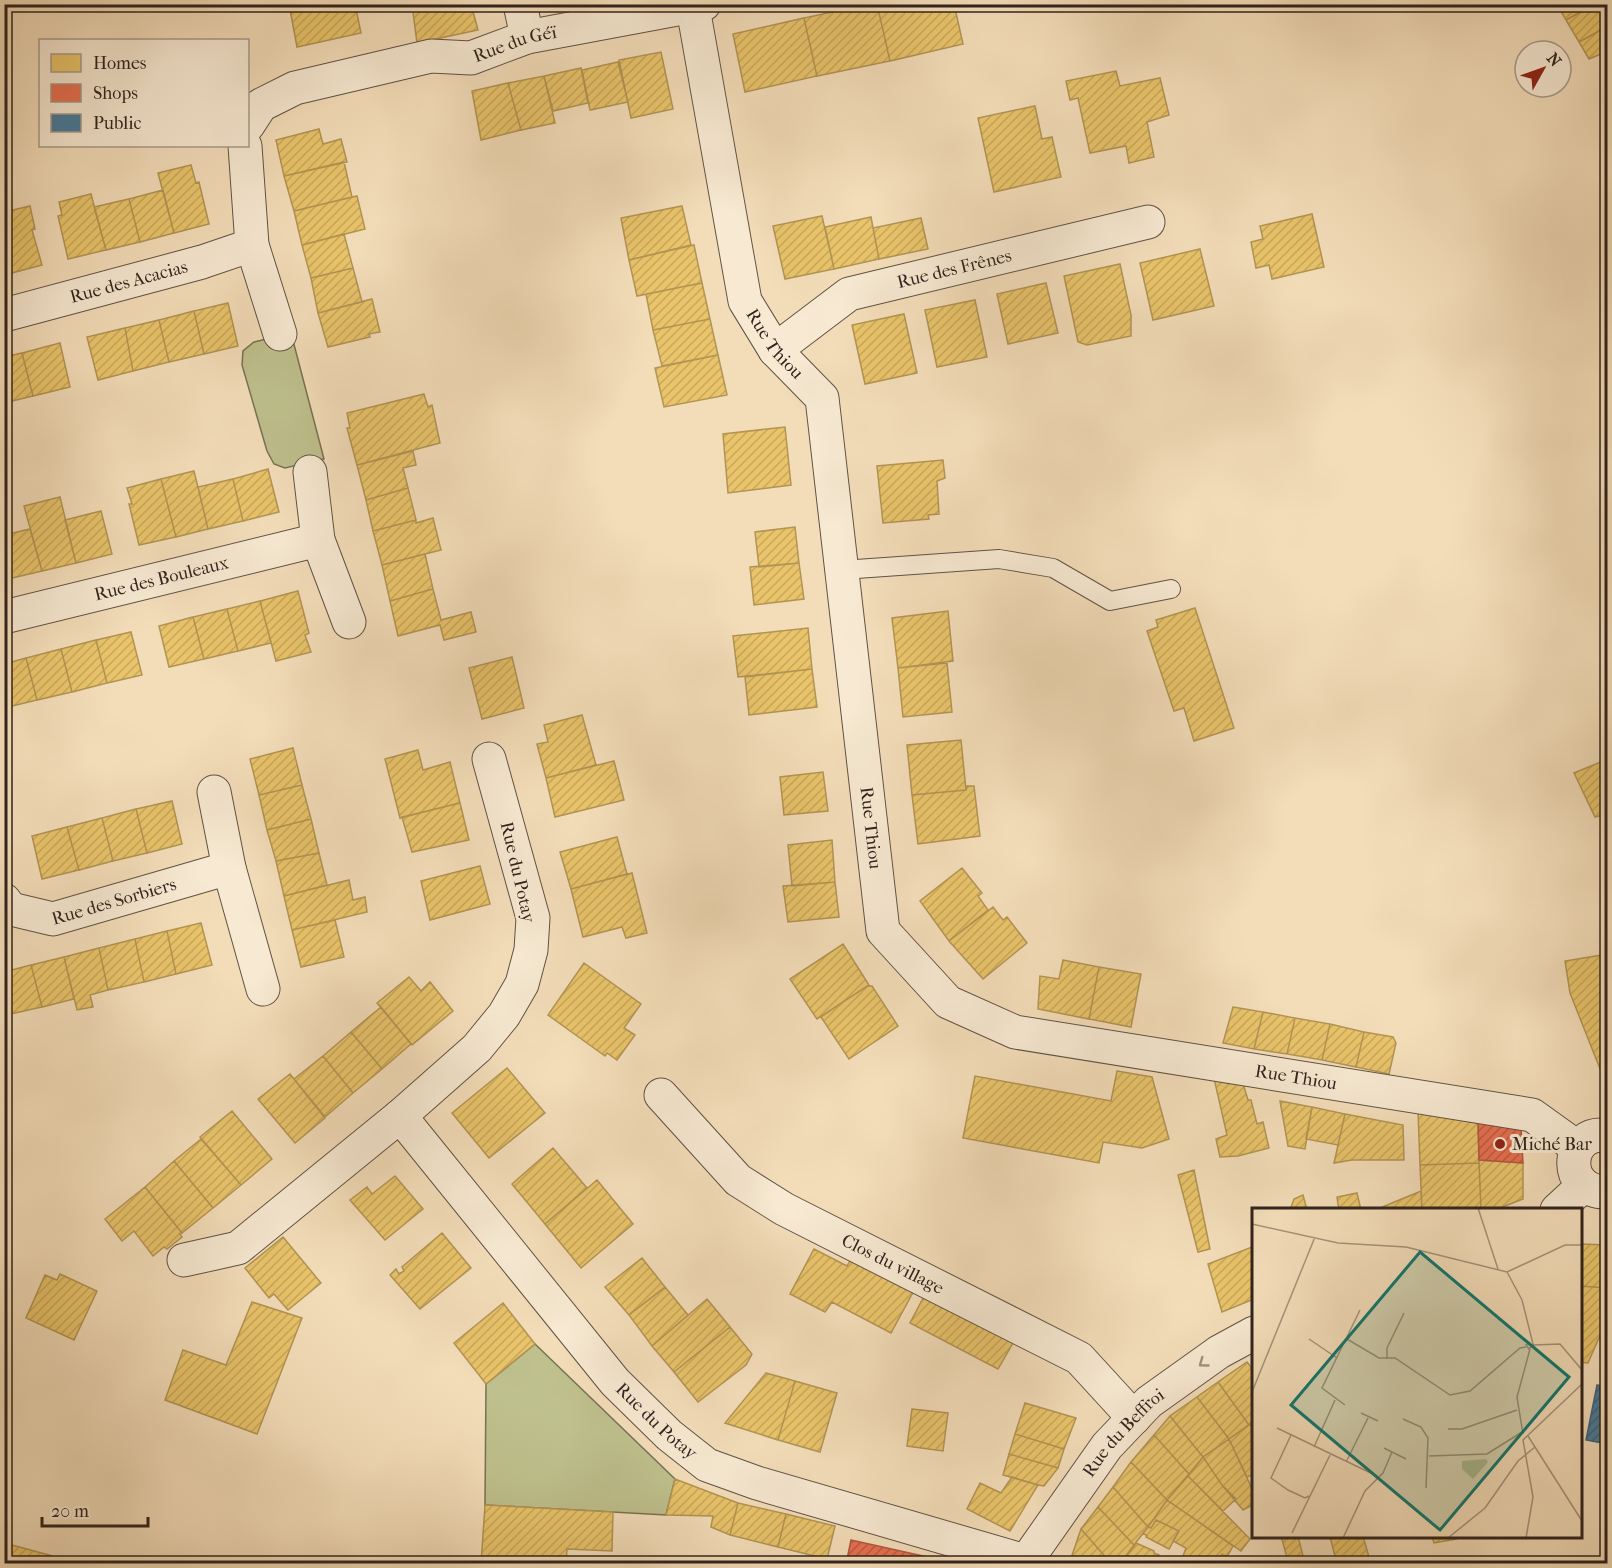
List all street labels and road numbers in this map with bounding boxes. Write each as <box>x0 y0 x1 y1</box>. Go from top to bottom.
street label: Rue du Géï <box>470 22 559 67</box>
street label: Rue des Frênes <box>895 245 1014 293</box>
street label: Rue des Acacias <box>68 256 190 308</box>
street label: Rue Thiou <box>741 305 808 384</box>
street label: Rue des Bouleaux <box>92 552 231 605</box>
street label: Rue Thiou <box>856 786 886 870</box>
street label: Rue du Potay <box>496 820 540 926</box>
street label: Rue des Sorbiers <box>49 874 179 930</box>
street label: Rue Thiou <box>1253 1061 1338 1095</box>
street label: Clos du village <box>838 1230 947 1299</box>
street label: Rue du Potay <box>611 1379 702 1465</box>
street label: Rue du Beffroi <box>1078 1384 1169 1481</box>

